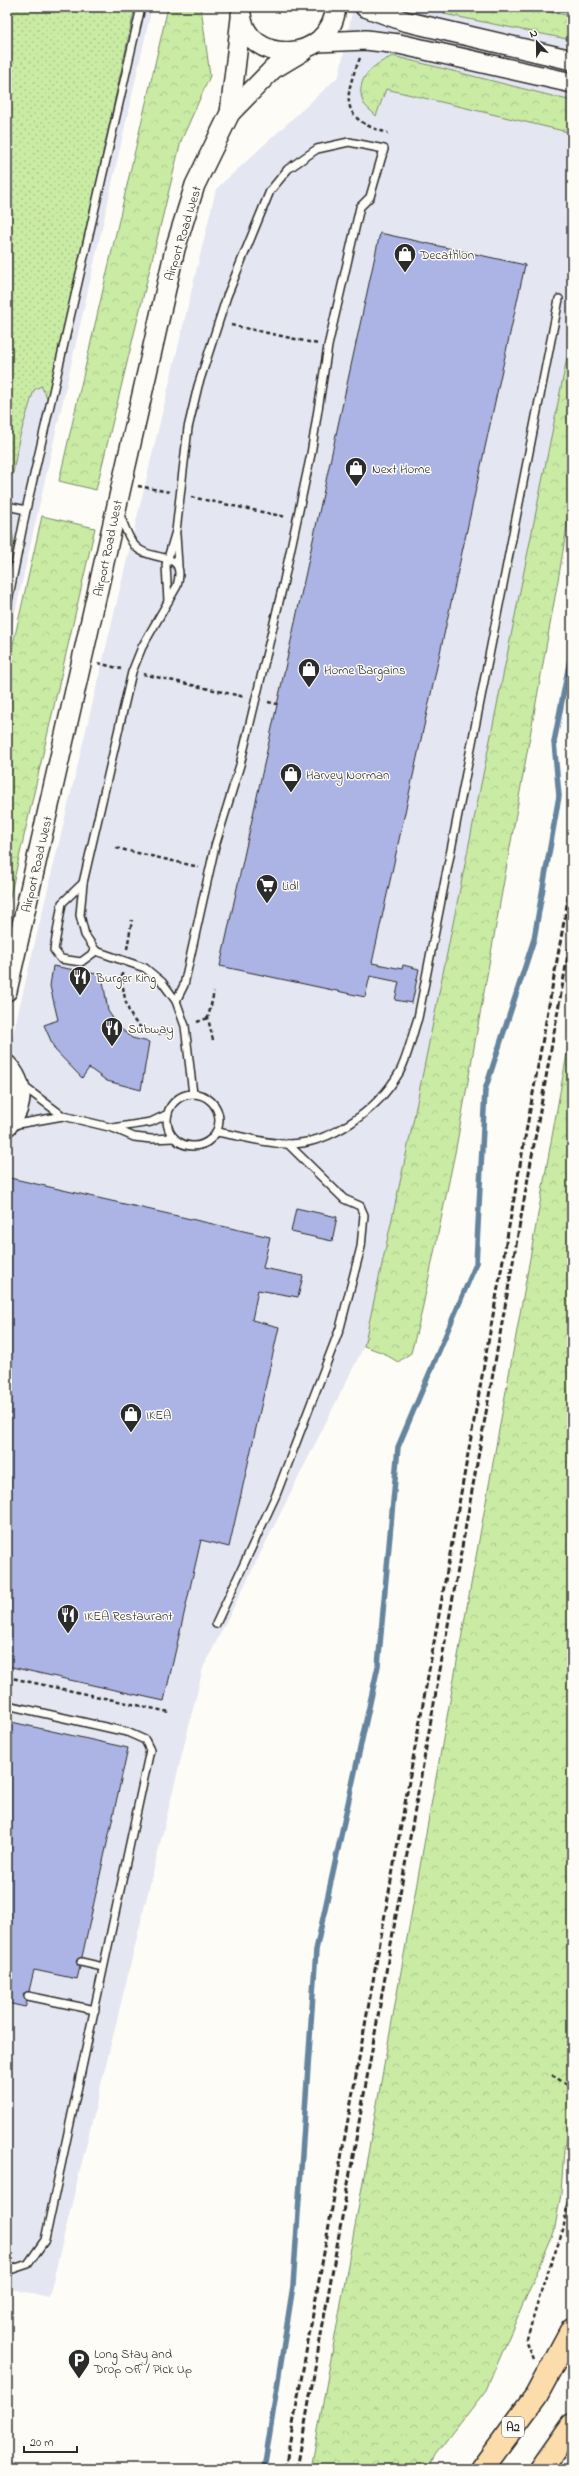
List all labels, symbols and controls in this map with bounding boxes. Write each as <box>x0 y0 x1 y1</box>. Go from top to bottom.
north arrow <box>517 22 557 62</box>
text: N <box>527 25 540 42</box>
street label: Airport Road West <box>160 183 207 283</box>
shop icon: Decathlon <box>392 241 418 274</box>
place label: Decathlon <box>419 246 474 265</box>
shop icon: Next Home <box>343 455 369 488</box>
place label: Next Home <box>372 460 430 479</box>
street label: Airport Road West <box>89 498 128 598</box>
shop icon: Home Bargains <box>296 656 322 689</box>
place label: Home Bargains <box>324 661 406 681</box>
shop icon: Harvey Norman <box>278 761 304 794</box>
place label: Harvey Norman <box>306 766 389 786</box>
street label: Airport Road West <box>17 814 58 914</box>
supermarket icon: Lidl <box>254 872 280 905</box>
place label: Lidl <box>282 877 299 896</box>
restaurant icon: Burger King <box>67 964 93 997</box>
place label: Burger King <box>95 969 156 989</box>
restaurant icon: Subway <box>99 1015 125 1048</box>
place label: Subway <box>128 1020 173 1040</box>
shop icon: IKEA <box>118 1401 144 1434</box>
place label: IKEA <box>146 1406 171 1425</box>
restaurant icon: IKEA Restaurant <box>55 1602 81 1635</box>
place label: IKEA Restaurant <box>84 1607 173 1626</box>
place label: Long Stay and Drop Off / Pick Up <box>93 2345 192 2379</box>
parking icon: Long Stay and Drop Off / Pick Up <box>66 2347 92 2380</box>
road number: A2 <box>502 2417 524 2437</box>
scale bar <box>24 2428 77 2454</box>
text: 20 m <box>30 2434 53 2452</box>

